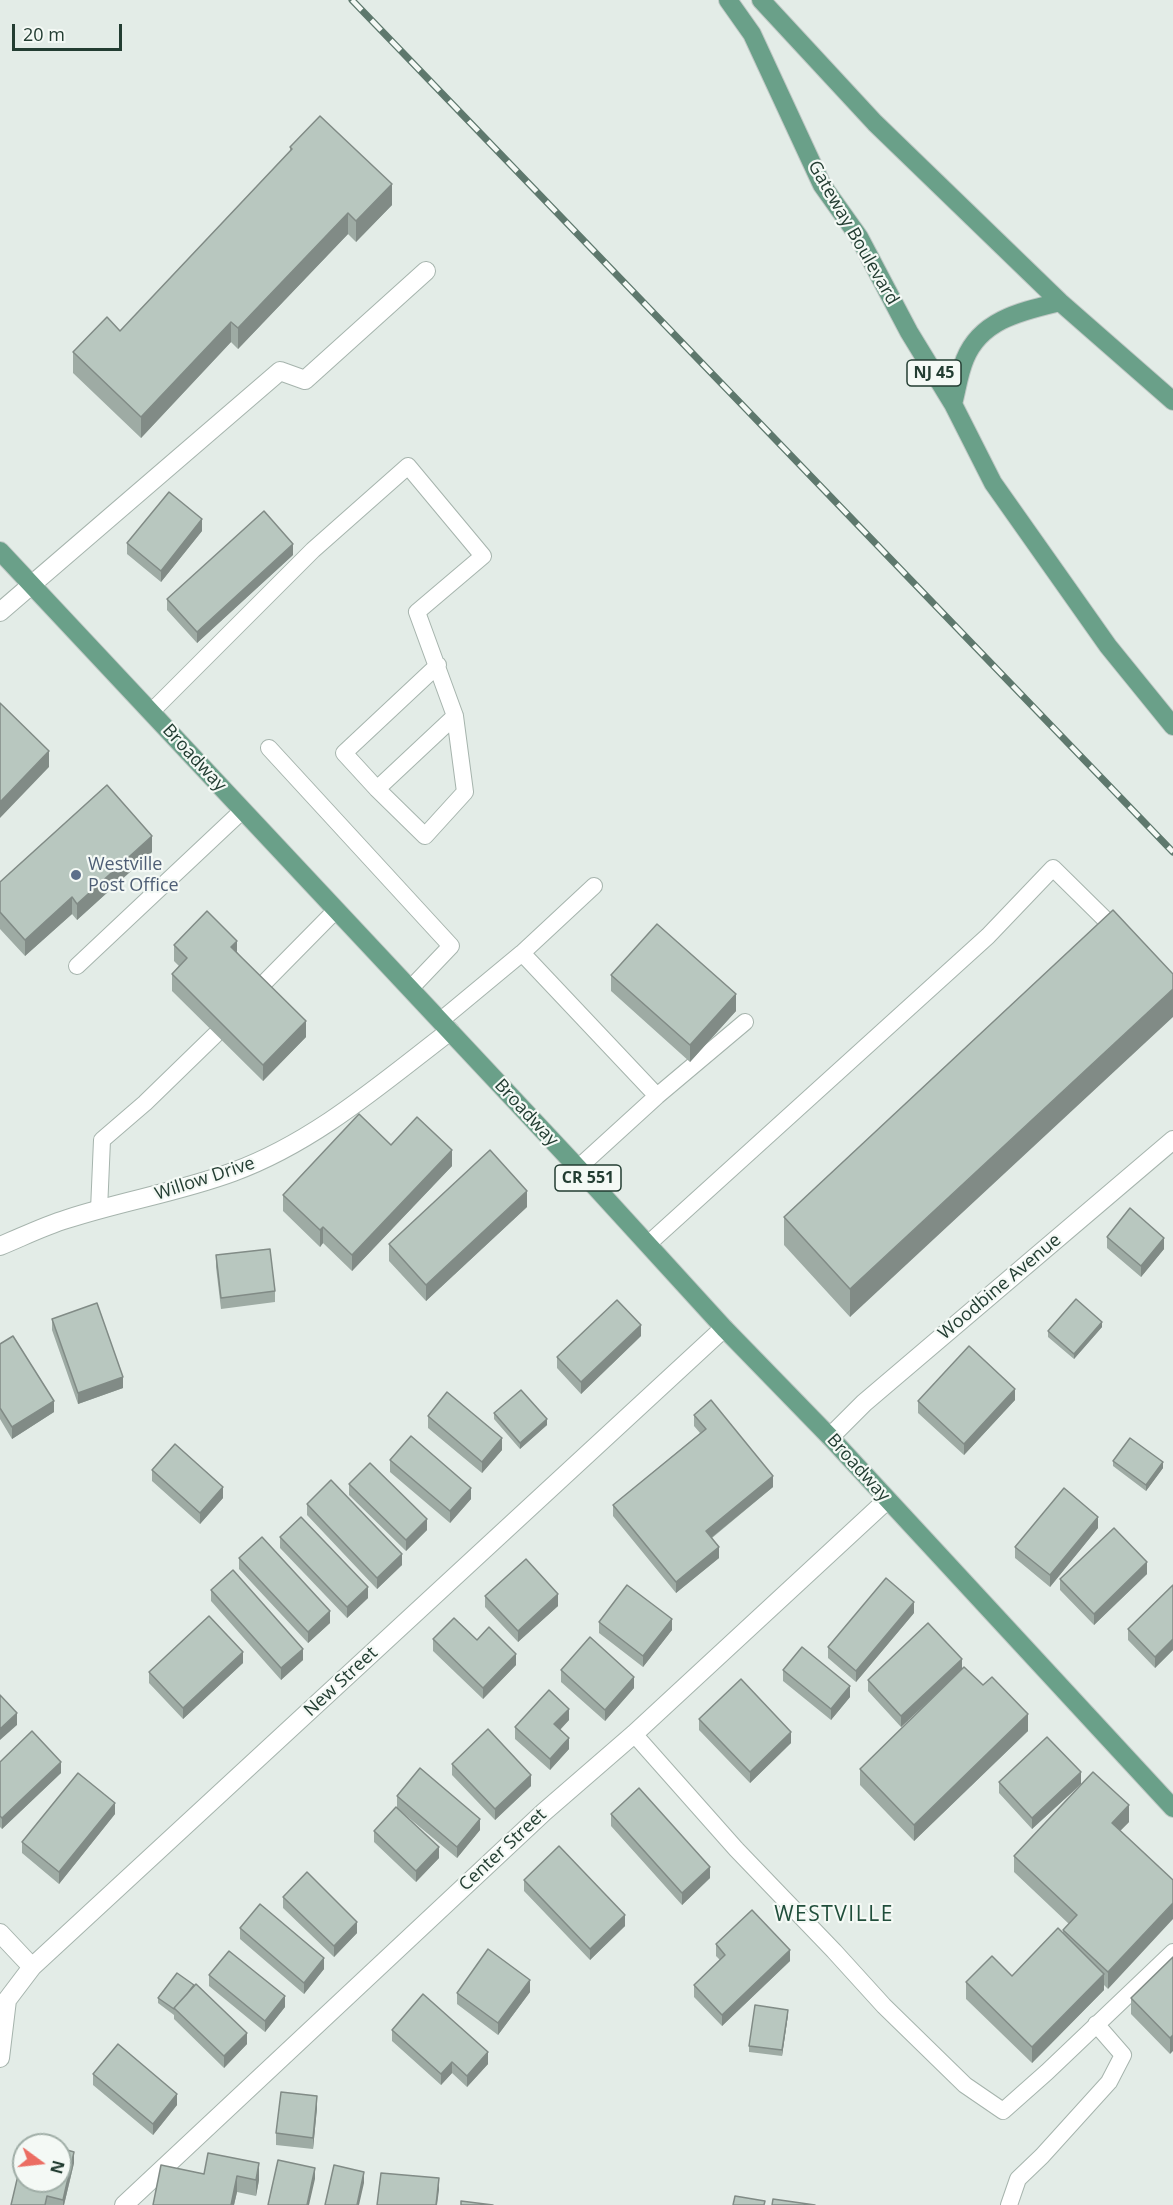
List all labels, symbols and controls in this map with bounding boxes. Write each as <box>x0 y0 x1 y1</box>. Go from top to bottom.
scale bar <box>15 12 124 50</box>
text: 20 m <box>23 22 65 46</box>
street label: Gateway Boulevard <box>803 157 903 309</box>
road number: NJ 45 <box>907 360 961 386</box>
street label: Broadway <box>158 720 230 796</box>
place label: Westville Post Office <box>88 854 179 896</box>
marker: Westville Post Office <box>69 868 83 882</box>
street label: Broadway <box>490 1075 562 1151</box>
street label: Willow Drive <box>152 1153 258 1205</box>
road number: CR 551 <box>555 1165 621 1191</box>
street label: Woodbine Avenue <box>934 1229 1066 1345</box>
street label: Broadway <box>822 1430 894 1506</box>
street label: New Street <box>300 1643 382 1721</box>
street label: Center Street <box>455 1804 551 1896</box>
district label: WESTVILLE <box>774 1902 894 1928</box>
north arrow <box>12 2133 72 2193</box>
text: N <box>45 2158 70 2176</box>

